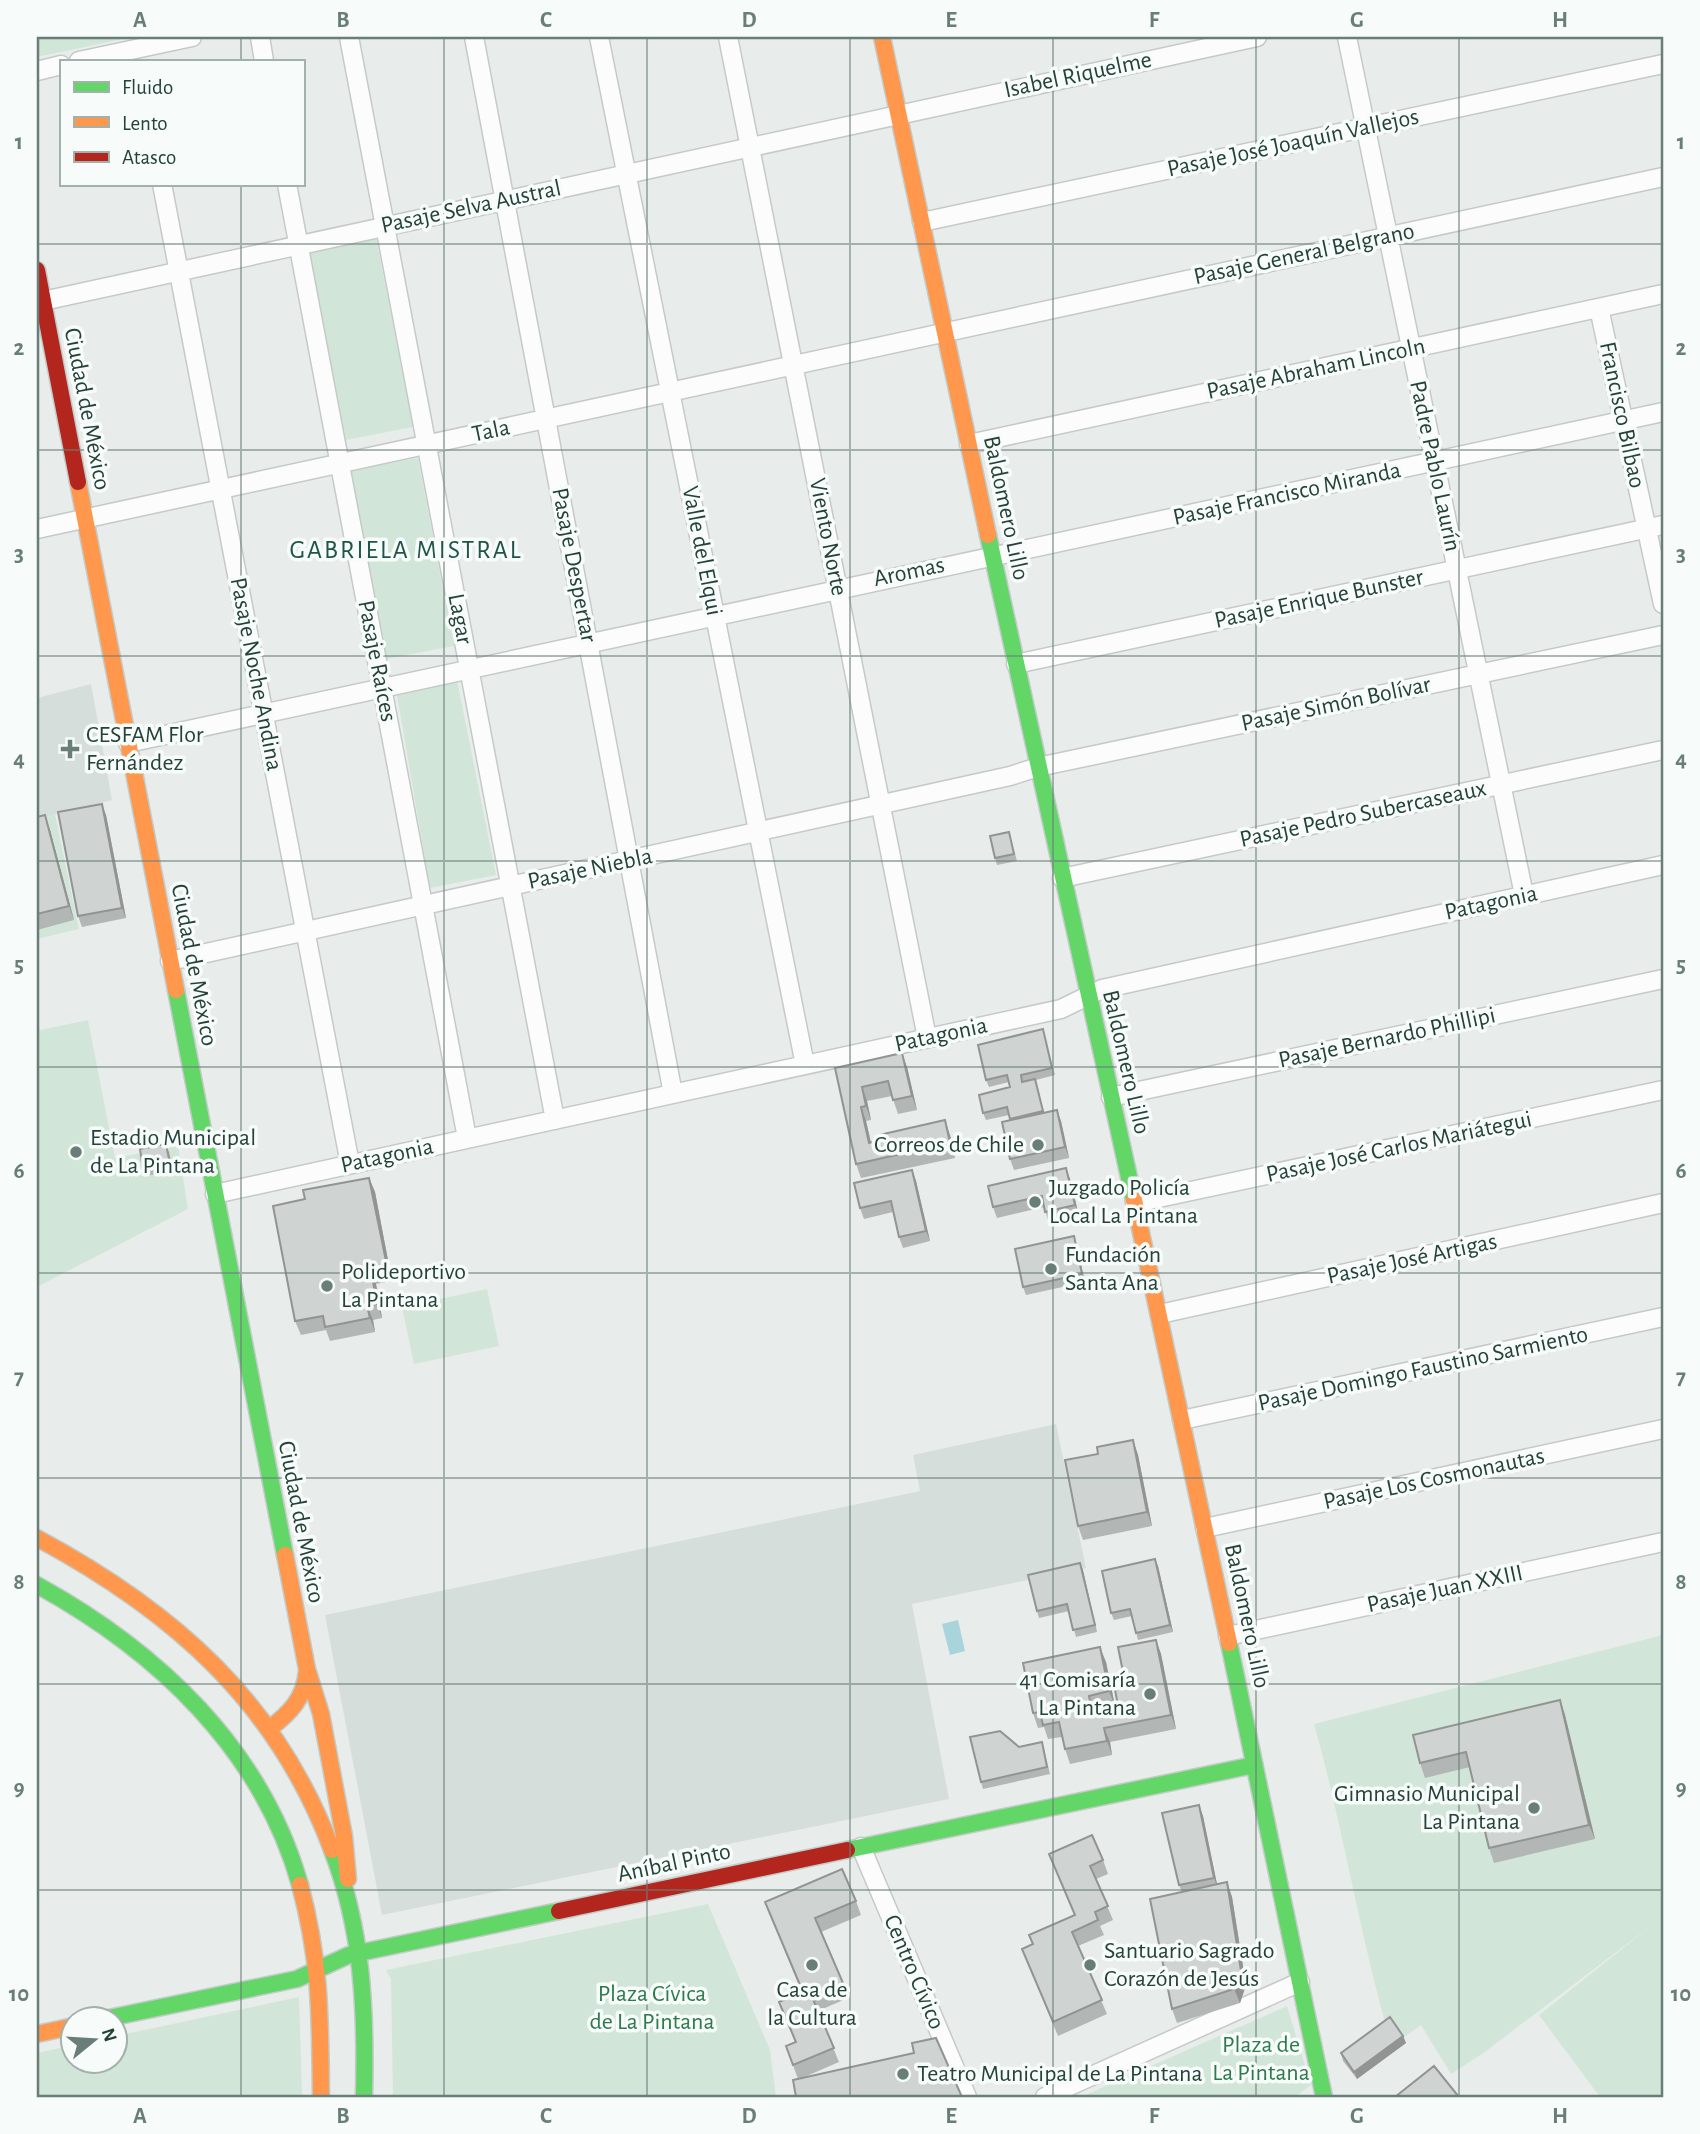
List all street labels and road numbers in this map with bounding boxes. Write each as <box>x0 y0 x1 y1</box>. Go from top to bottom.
street label: Isabel Riquelme <box>1002 48 1154 102</box>
street label: Pasaje José Joaquín Vallejos <box>1165 105 1421 181</box>
street label: Pasaje Selva Austral <box>379 176 563 238</box>
street label: Pasaje General Belgrano <box>1191 219 1417 289</box>
street label: Ciudad de México <box>60 326 114 492</box>
street label: Pasaje Abraham Lincoln <box>1205 334 1427 404</box>
street label: Francisco Bilbao <box>1595 340 1649 490</box>
street label: Padre Pablo Laurín <box>1405 378 1465 554</box>
street label: Tala <box>470 415 512 447</box>
street label: Baldomero Lillo <box>979 434 1033 582</box>
street label: Pasaje Francisco Miranda <box>1171 458 1403 530</box>
street label: Viento Norte <box>805 476 851 598</box>
street label: Valle del Elqui <box>678 484 726 618</box>
street label: Pasaje Despertar <box>547 486 601 645</box>
street label: Aromas <box>871 553 947 591</box>
street label: Pasaje Enrique Bunster <box>1212 565 1426 633</box>
street label: Pasaje Noche Andina <box>225 575 287 773</box>
street label: Lagar <box>443 592 477 647</box>
street label: Pasaje Raíces <box>353 598 401 724</box>
street label: Pasaje Simón Bolívar <box>1239 672 1433 736</box>
street label: Pasaje Pedro Subercaseaux <box>1238 776 1489 852</box>
street label: Pasaje Niebla <box>525 844 655 894</box>
street label: Patagonia <box>1442 881 1540 925</box>
street label: Ciudad de México <box>167 882 221 1048</box>
street label: Baldomero Lillo <box>1098 988 1154 1136</box>
street label: Pasaje Bernardo Phillipi <box>1276 1003 1498 1073</box>
street label: Patagonia <box>892 1013 990 1057</box>
street label: Pasaje José Carlos Mariátegui <box>1264 1107 1534 1187</box>
street label: Patagonia <box>338 1134 436 1178</box>
street label: Pasaje José Artigas <box>1325 1229 1499 1289</box>
street label: Pasaje Domingo Faustino Sarmiento <box>1256 1322 1590 1416</box>
street label: Ciudad de México <box>274 1439 328 1605</box>
street label: Pasaje Los Cosmonautas <box>1321 1444 1547 1514</box>
street label: Baldomero Lillo <box>1220 1542 1274 1690</box>
street label: Pasaje Juan XXIII <box>1365 1561 1525 1617</box>
street label: Aníbal Pinto <box>615 1839 733 1887</box>
street label: Centro Cívico <box>879 1911 949 2033</box>

